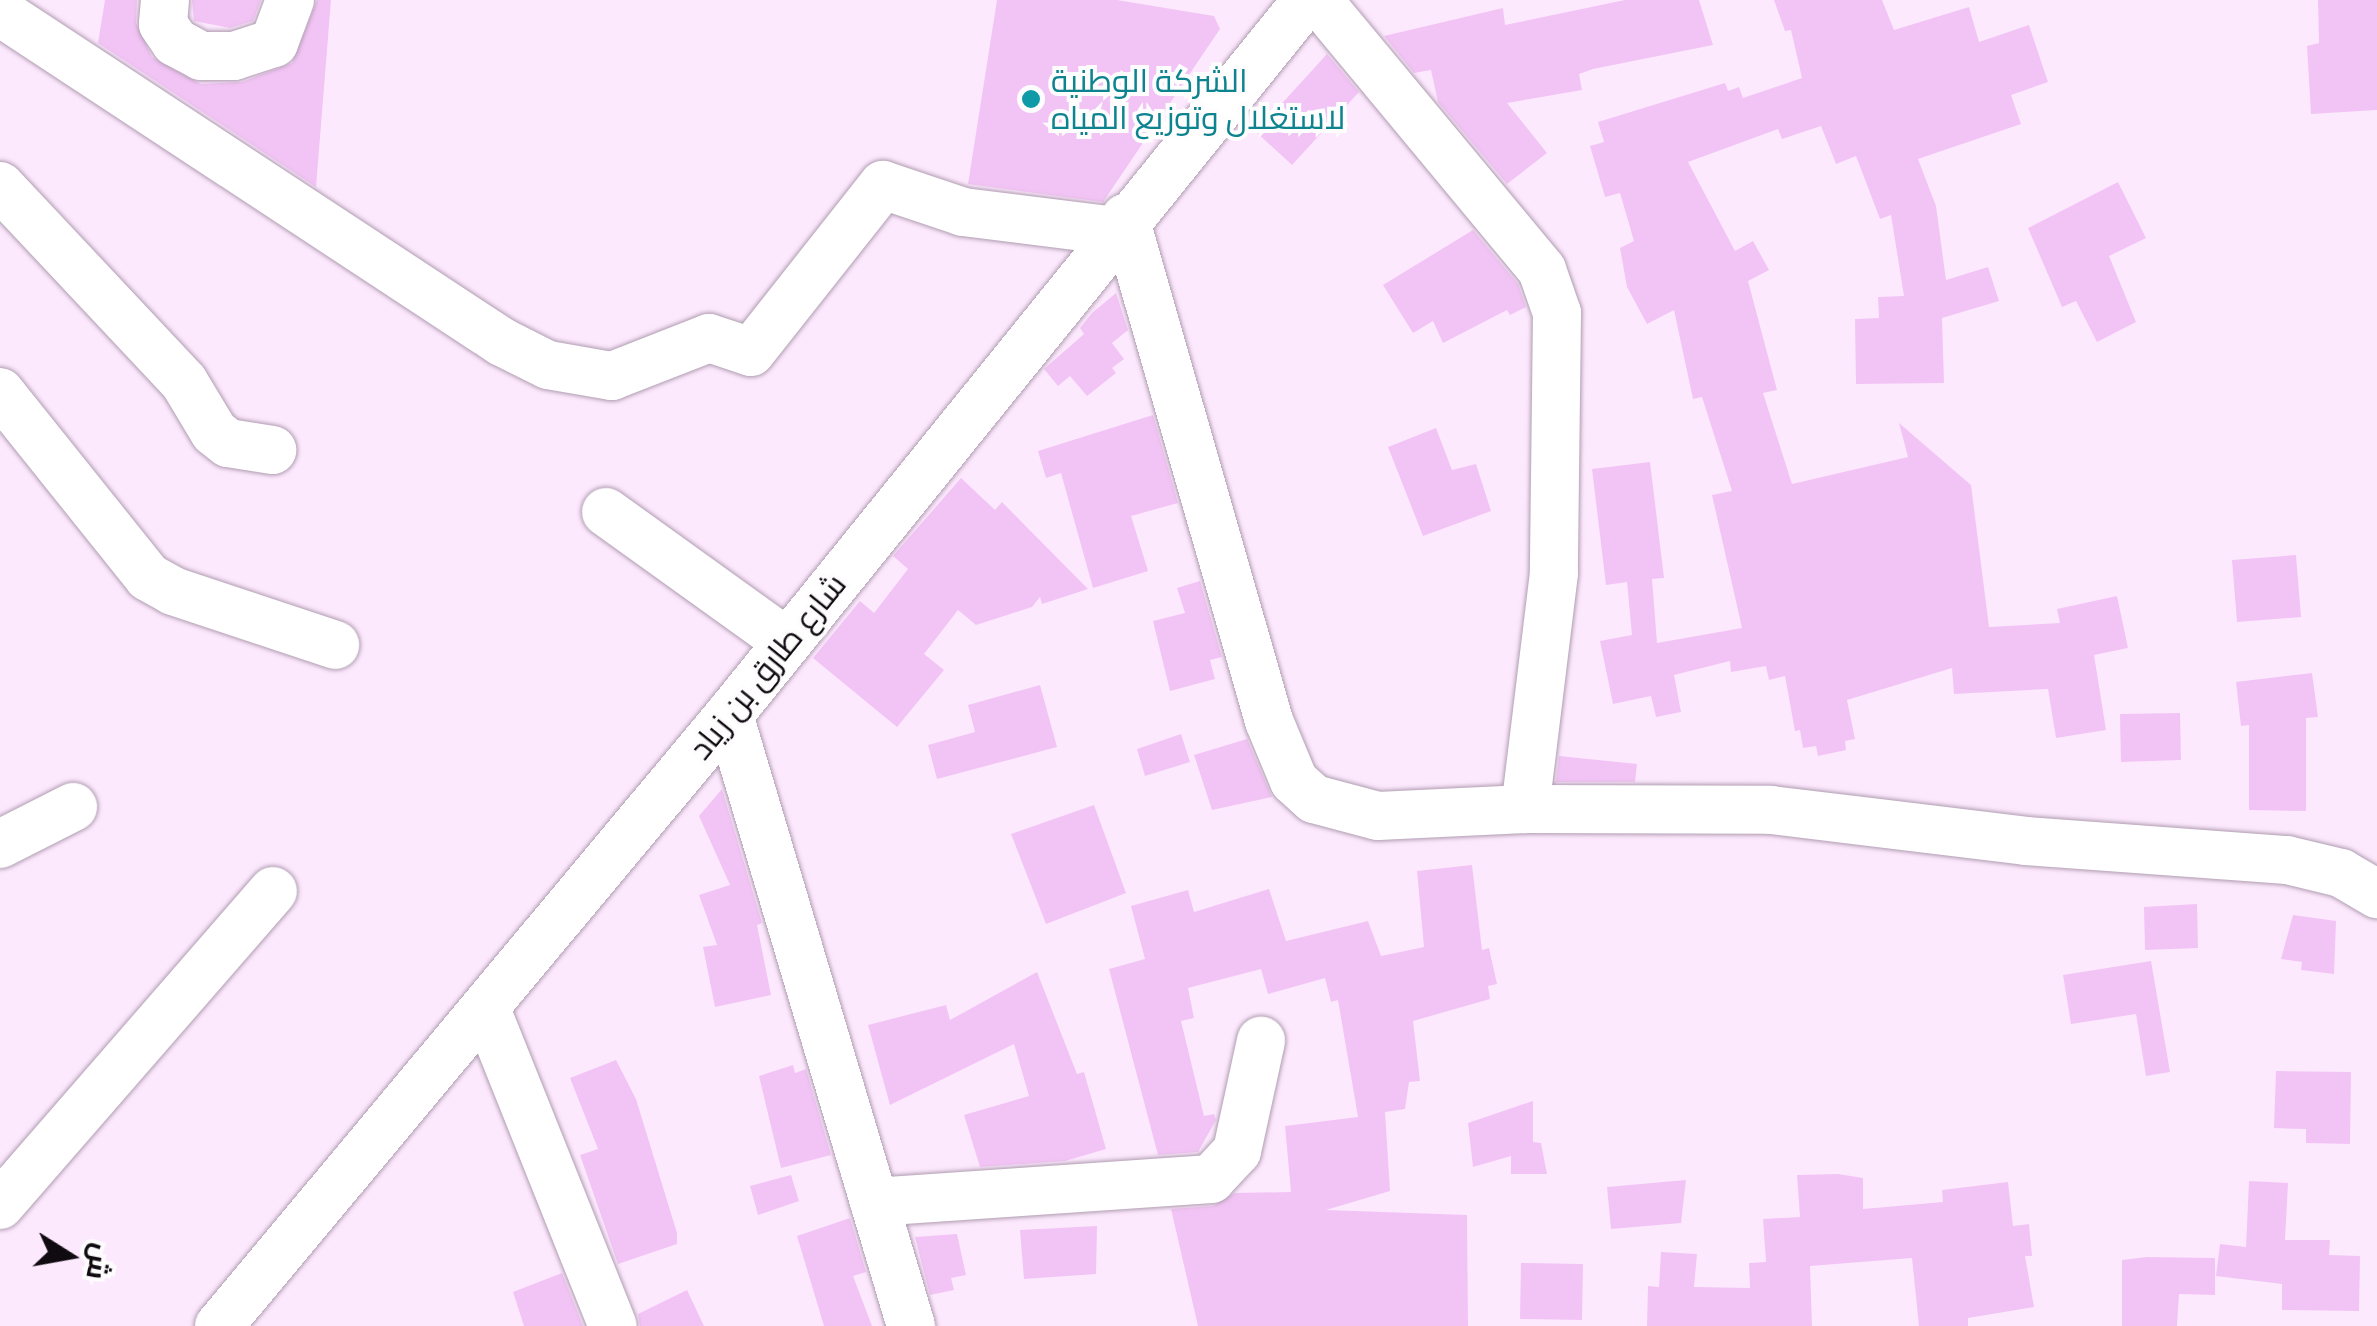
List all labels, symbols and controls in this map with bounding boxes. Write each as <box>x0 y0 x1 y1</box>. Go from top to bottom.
place label: الشركة الوطنية لاستغلال وتوزيع المياه <box>1051 62 1345 137</box>
marker: الشركة الوطنية لاستغلال وتوزيع المياه <box>1020 88 1042 110</box>
street label: شارع طارق بن زياد <box>680 565 854 767</box>
north arrow <box>20 1206 120 1306</box>
text: ش <box>70 1239 128 1284</box>

